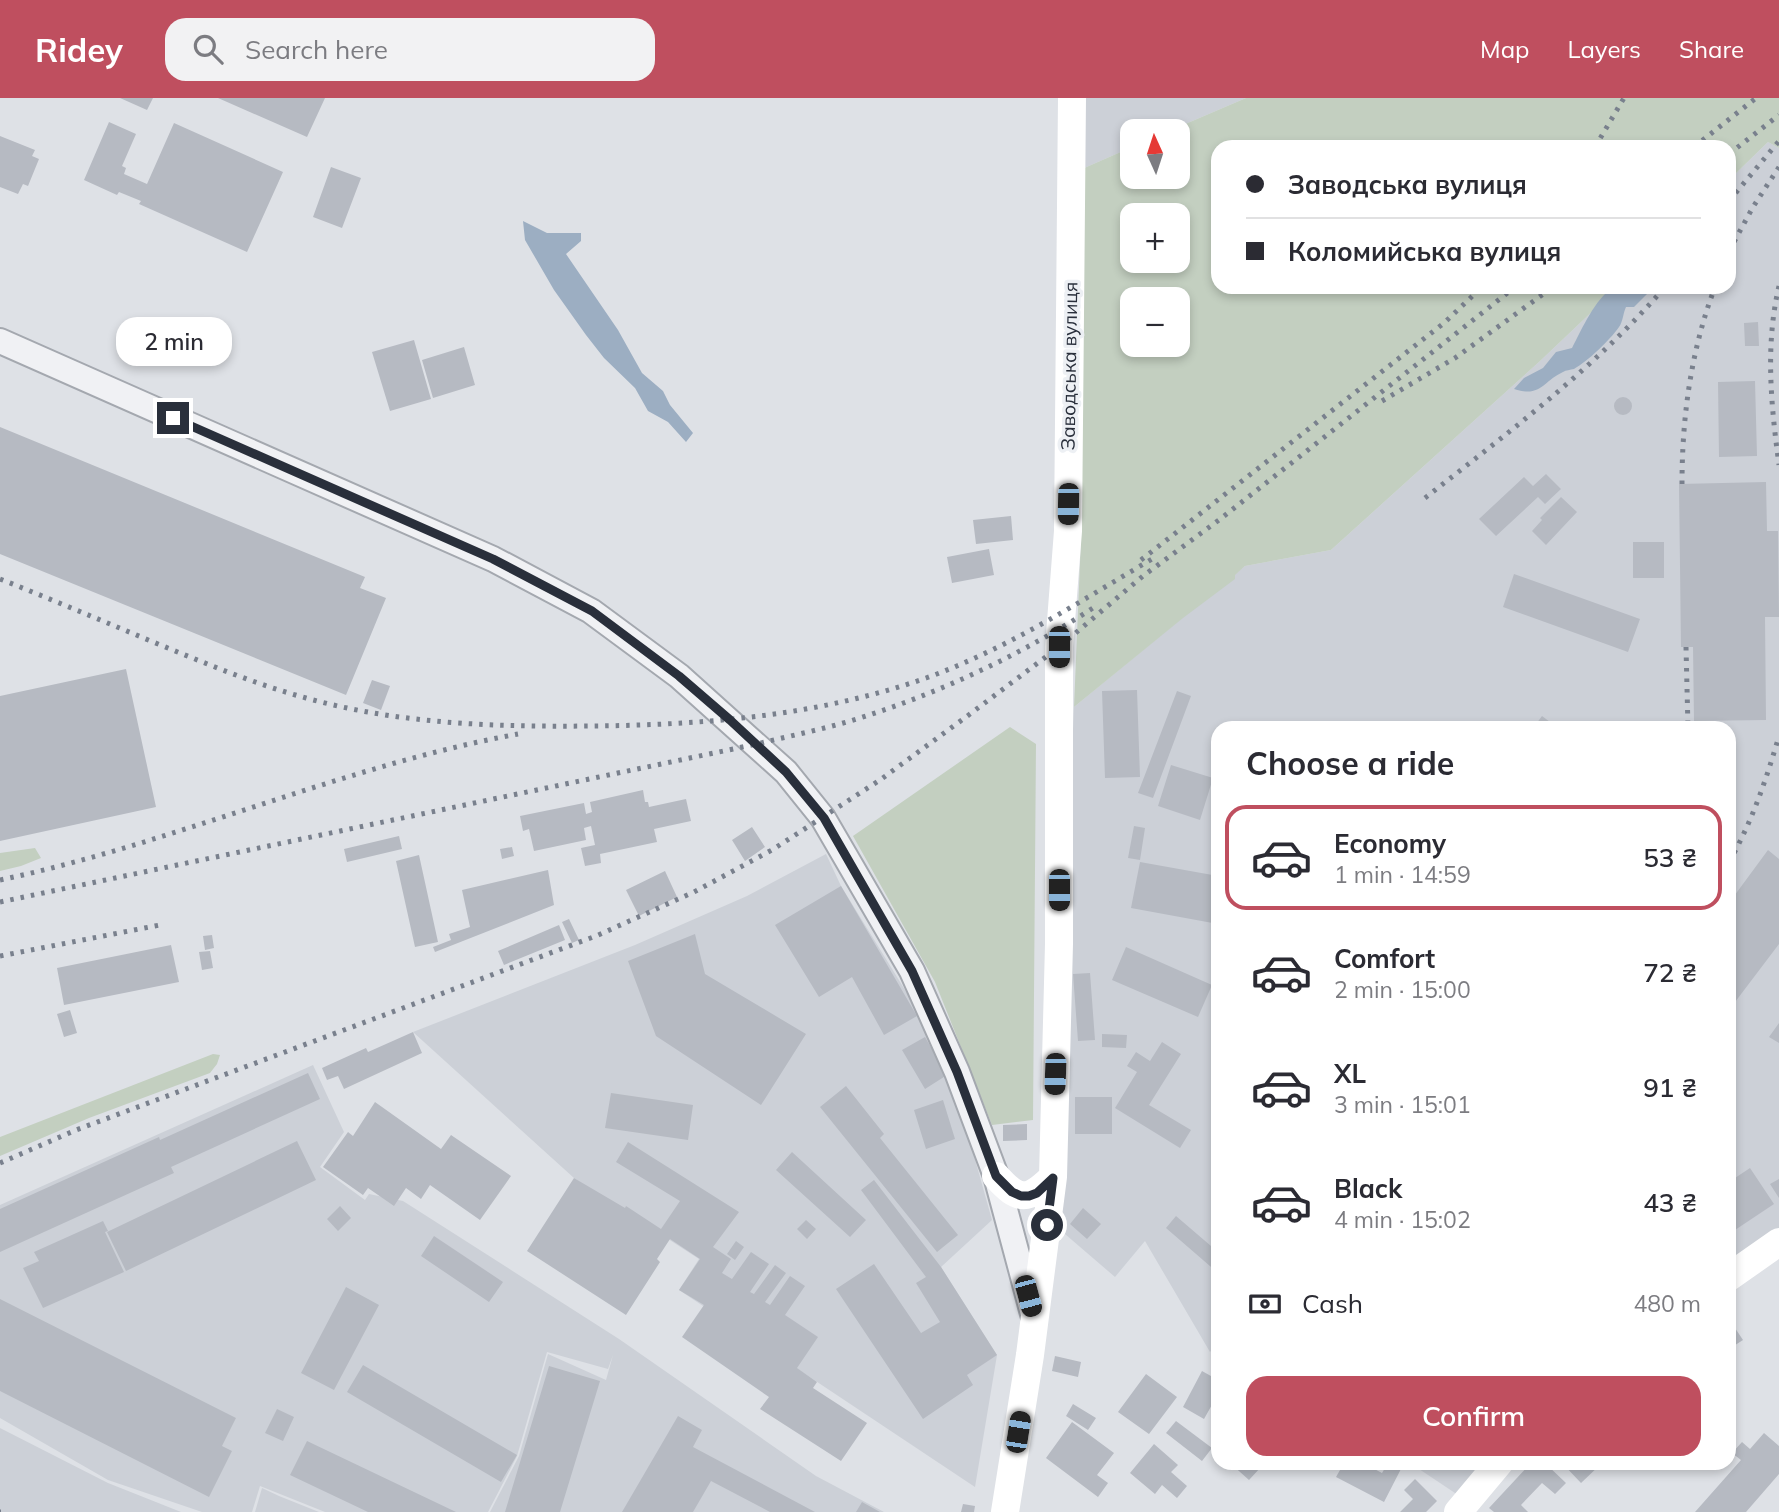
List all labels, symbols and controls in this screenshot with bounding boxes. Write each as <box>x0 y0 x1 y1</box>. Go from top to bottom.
search box <box>165 18 655 81</box>
text: Ridey <box>35 29 123 70</box>
icon: search <box>189 30 227 68</box>
text: Search here <box>245 33 388 66</box>
text: Map <box>1480 34 1529 64</box>
text: Layers <box>1567 34 1641 64</box>
text: Share <box>1679 34 1744 64</box>
north arrow <box>1120 119 1190 189</box>
map controls <box>1120 119 1190 357</box>
text: Заводська вулиця <box>1288 168 1527 201</box>
button: + <box>1120 203 1190 273</box>
text: Коломийська вулиця <box>1288 235 1561 268</box>
street label: Заводська вулиця <box>1056 281 1082 451</box>
button: − <box>1120 287 1190 357</box>
callout: 2 min <box>115 316 231 366</box>
text: 2 min <box>144 327 204 356</box>
route end <box>157 402 189 434</box>
car <box>1058 483 1079 525</box>
car <box>1049 626 1070 668</box>
text: Choose a ride <box>1246 743 1454 783</box>
icon: car <box>1250 826 1313 889</box>
text: Economy <box>1334 827 1446 860</box>
text: 53 ₴ <box>1643 841 1697 874</box>
text: 1 min · 14:59 <box>1334 860 1471 889</box>
car <box>1049 869 1070 911</box>
icon: car <box>1250 941 1313 1004</box>
text: Comfort <box>1334 942 1435 975</box>
text: 72 ₴ <box>1643 956 1697 989</box>
text: 2 min · 15:00 <box>1334 975 1471 1004</box>
car <box>1044 1053 1067 1095</box>
icon: car <box>1250 1056 1313 1119</box>
text: XL <box>1334 1057 1366 1090</box>
text: 91 ₴ <box>1643 1071 1697 1104</box>
text: 3 min · 15:01 <box>1334 1090 1471 1119</box>
icon: car <box>1250 1171 1313 1234</box>
text: Black <box>1334 1172 1402 1205</box>
text: 43 ₴ <box>1643 1186 1697 1219</box>
text: 4 min · 15:02 <box>1334 1205 1471 1234</box>
route start <box>1031 1209 1063 1241</box>
car <box>1013 1273 1044 1319</box>
icon: cash <box>1246 1285 1284 1323</box>
text: Cash <box>1302 1287 1363 1320</box>
text: 480 m <box>1633 1289 1701 1318</box>
button: Confirm <box>1246 1376 1701 1456</box>
car <box>1005 1410 1032 1454</box>

